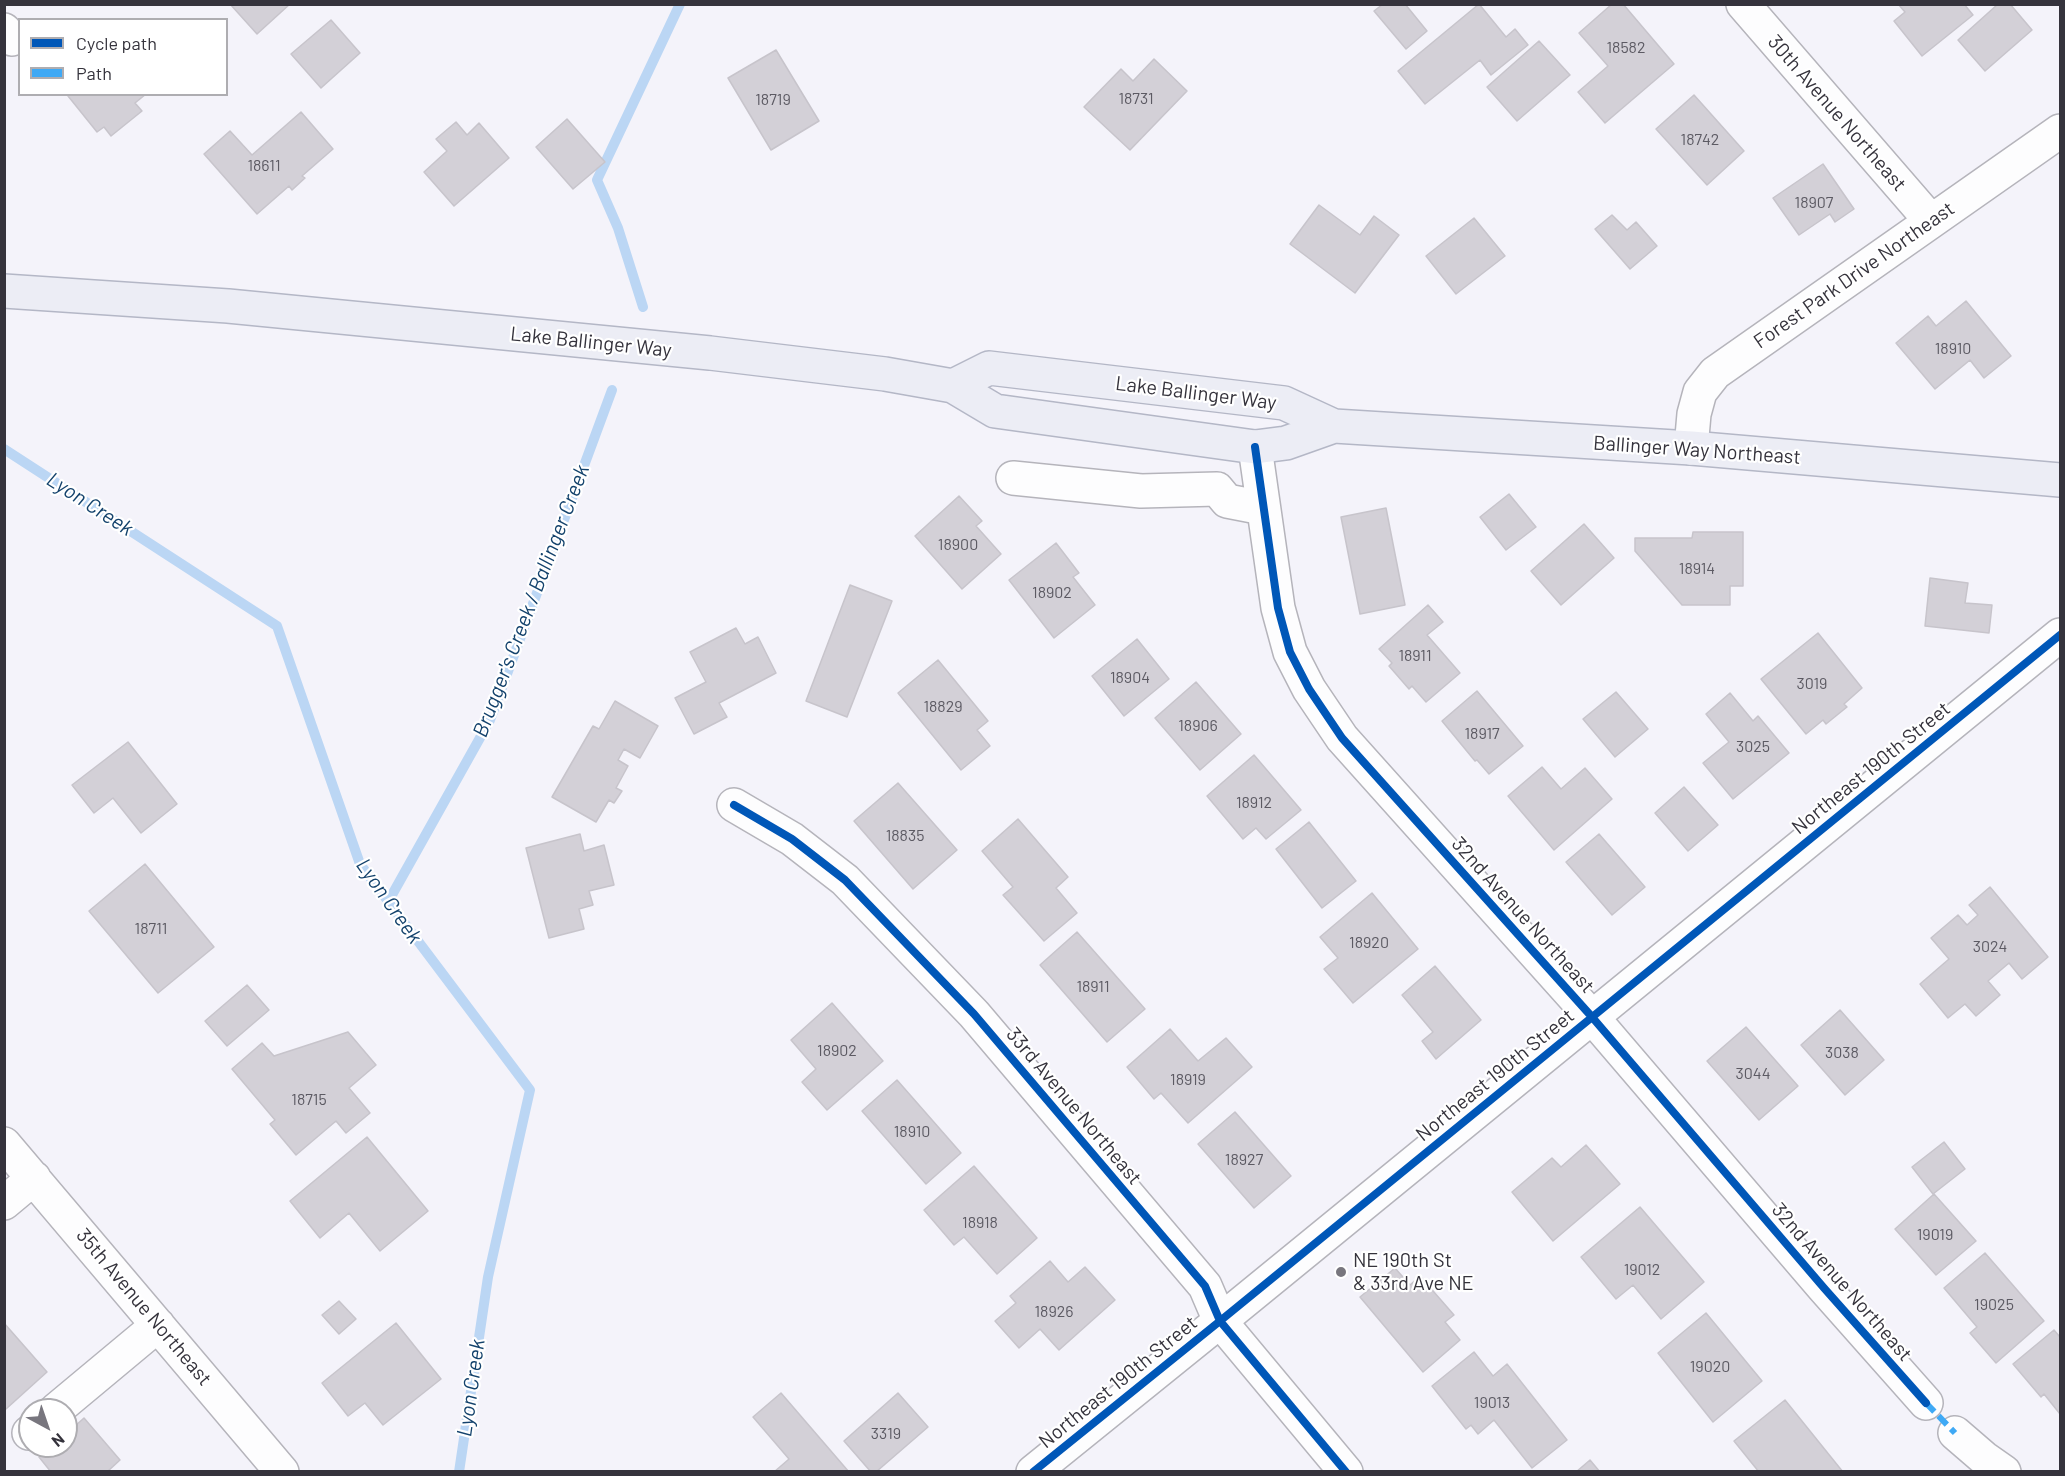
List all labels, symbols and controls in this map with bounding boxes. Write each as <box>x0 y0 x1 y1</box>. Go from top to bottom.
legend <box>18 18 228 96</box>
street label: 30th Avenue Northeast <box>1763 30 1911 196</box>
text: Cycle path <box>76 32 157 54</box>
house number: 18582 <box>1606 38 1646 58</box>
text: Path <box>76 62 112 84</box>
house number: 18731 <box>1118 89 1154 109</box>
house number: 18719 <box>755 90 791 110</box>
house number: 18742 <box>1681 130 1719 150</box>
house number: 18611 <box>247 156 281 176</box>
house number: 18907 <box>1795 193 1833 213</box>
street label: Forest Park Drive Northeast <box>1749 197 1959 353</box>
street label: Lake Ballinger Way <box>509 322 673 362</box>
house number: 18910 <box>1935 339 1971 359</box>
street label: Lake Ballinger Way <box>1114 371 1278 415</box>
street label: Ballinger Way Northeast <box>1592 431 1802 469</box>
water label: Brugger's Creek / Ballinger Creek <box>467 461 595 741</box>
water label: Lyon Creek <box>42 467 138 541</box>
house number: 18900 <box>938 535 978 555</box>
house number: 18914 <box>1679 559 1715 579</box>
house number: 18902 <box>1032 583 1072 603</box>
house number: 18911 <box>1398 646 1432 666</box>
house number: 18904 <box>1110 668 1150 688</box>
house number: 3019 <box>1797 674 1827 694</box>
house number: 18829 <box>923 697 963 717</box>
street label: Northeast 190th Street <box>1787 697 1955 839</box>
house number: 18906 <box>1178 716 1218 736</box>
house number: 18917 <box>1464 724 1500 744</box>
house number: 3025 <box>1736 737 1770 757</box>
house number: 18912 <box>1236 793 1272 813</box>
house number: 18835 <box>886 826 924 846</box>
street label: 32nd Avenue Northeast <box>1447 832 1599 998</box>
water label: Lyon Creek <box>351 854 427 948</box>
house number: 18711 <box>135 919 167 939</box>
house number: 18920 <box>1349 933 1389 953</box>
house number: 3024 <box>1973 937 2007 957</box>
house number: 18911 <box>1076 977 1110 997</box>
street label: Northeast 190th Street <box>1411 1004 1579 1146</box>
street label: 33rd Avenue Northeast <box>1001 1023 1147 1189</box>
house number: 18902 <box>817 1041 857 1061</box>
house number: 3038 <box>1825 1043 1859 1063</box>
house number: 3044 <box>1736 1064 1770 1084</box>
house number: 18919 <box>1170 1070 1206 1090</box>
house number: 18715 <box>291 1090 327 1110</box>
house number: 18910 <box>894 1122 930 1142</box>
house number: 18927 <box>1225 1150 1263 1170</box>
street label: 32nd Avenue Northeast <box>1767 1198 1917 1366</box>
house number: 18918 <box>962 1213 998 1233</box>
street label: 35th Avenue Northeast <box>71 1224 217 1390</box>
house number: 19019 <box>1917 1225 1953 1245</box>
place label: NE 190th St & 33rd Ave NE <box>1353 1248 1474 1295</box>
house number: 19012 <box>1624 1260 1660 1280</box>
marker: NE 190th St & 33rd Ave NE <box>1334 1265 1348 1279</box>
house number: 19025 <box>1974 1295 2014 1315</box>
house number: 18926 <box>1034 1302 1074 1322</box>
street label: Northeast 190th Street <box>1034 1311 1202 1453</box>
water label: Lyon Creek <box>452 1338 490 1438</box>
house number: 19020 <box>1690 1357 1730 1377</box>
house number: 19013 <box>1474 1393 1510 1413</box>
north arrow <box>18 1398 78 1458</box>
house number: 3319 <box>871 1424 901 1444</box>
text: N <box>48 1430 69 1451</box>

